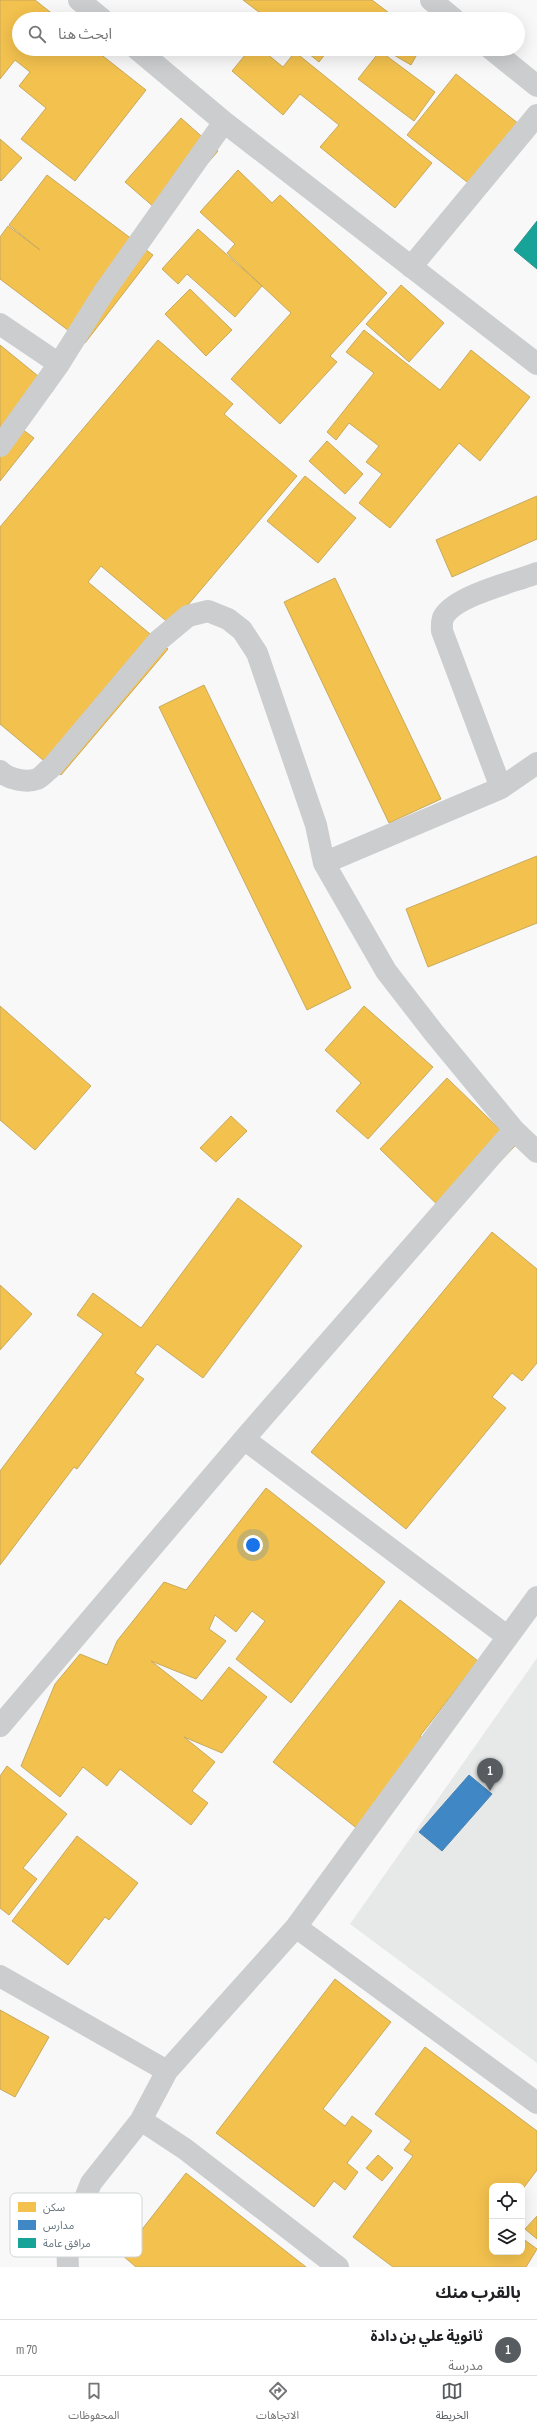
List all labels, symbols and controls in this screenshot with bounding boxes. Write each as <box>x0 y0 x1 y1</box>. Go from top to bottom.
search box <box>12 12 525 56</box>
icon: search <box>26 23 48 45</box>
text: ابحث هنا <box>58 25 112 44</box>
your location <box>243 1535 263 1555</box>
pin: 1 <box>477 1758 503 1791</box>
map controls <box>489 2183 525 2255</box>
button: locate <box>489 2183 525 2219</box>
legend <box>10 2193 142 2257</box>
text: سكن <box>43 2201 66 2214</box>
text: مدارس <box>43 2219 74 2232</box>
button: layers <box>489 2219 525 2255</box>
text: مرافق عامة <box>43 2237 91 2250</box>
text: بالقرب منك <box>435 2283 521 2303</box>
text: ثانوية علي بن دادة <box>370 2327 483 2346</box>
text: 70 m <box>16 2342 37 2358</box>
text: 1 <box>505 2342 511 2358</box>
text: مدرسة <box>448 2358 483 2374</box>
tab: المحفوظات <box>68 2380 119 2427</box>
tab: الاتجاهات <box>256 2380 299 2427</box>
tab: الخريطة <box>436 2380 469 2427</box>

